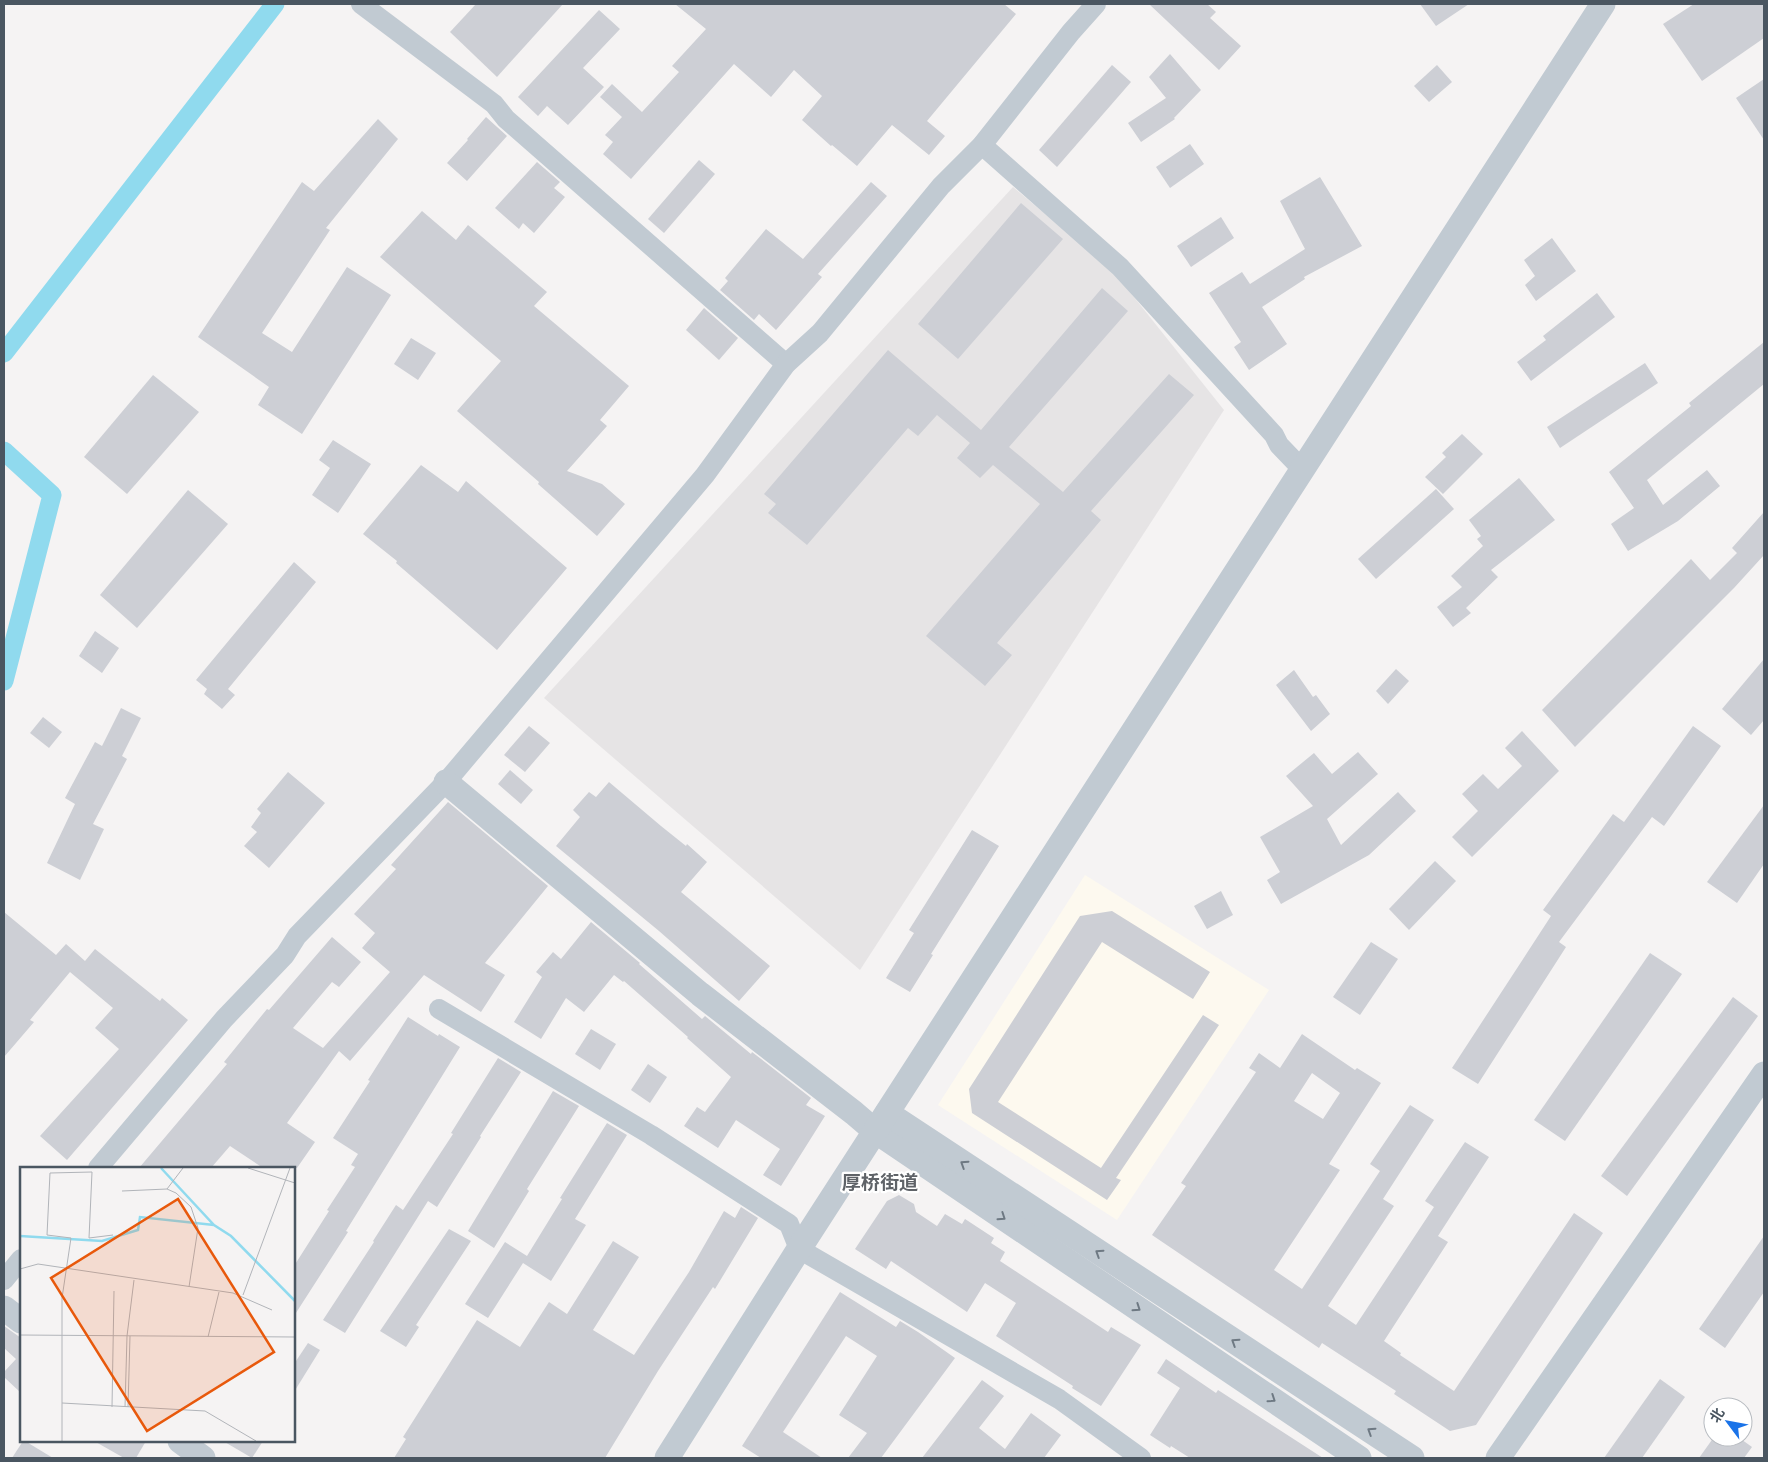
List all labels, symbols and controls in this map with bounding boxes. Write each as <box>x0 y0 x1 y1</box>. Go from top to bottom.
one-way arrow <box>960 1160 969 1170</box>
inset map <box>20 1167 295 1442</box>
district label: 厚桥街道 <box>842 1171 918 1194</box>
one-way arrow <box>997 1211 1006 1220</box>
one-way arrow <box>1096 1250 1105 1259</box>
one-way arrow <box>1131 1302 1141 1311</box>
one-way arrow <box>1231 1339 1241 1348</box>
one-way arrow <box>1266 1393 1275 1402</box>
north arrow <box>1703 1397 1753 1447</box>
text: 北 <box>1706 1405 1727 1425</box>
one-way arrow <box>1367 1428 1376 1438</box>

